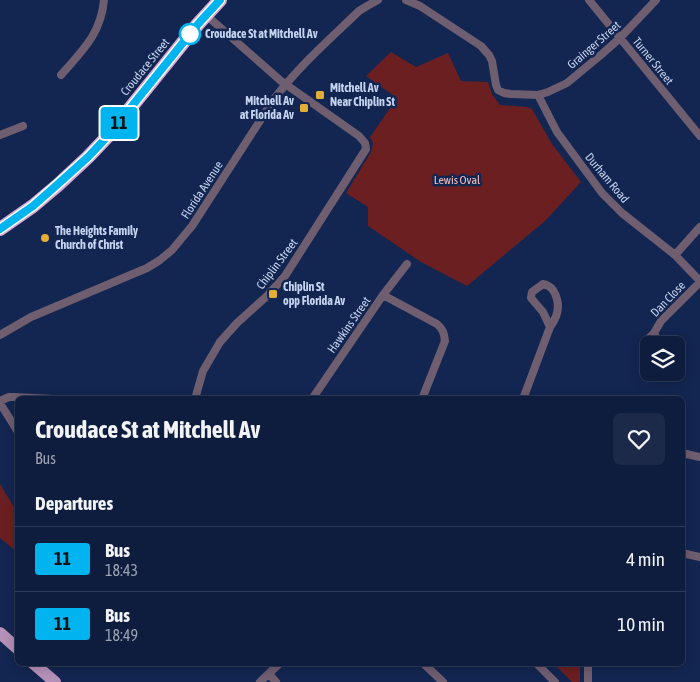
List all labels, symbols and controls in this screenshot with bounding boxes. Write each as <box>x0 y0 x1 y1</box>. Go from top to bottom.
street label: Grainger Street <box>565 18 624 72</box>
marker: Croudace St at Mitchell Av <box>179 23 201 45</box>
place label: Croudace St at Mitchell Av <box>205 27 318 41</box>
street label: Croudace Street <box>118 35 173 98</box>
street label: Turner Street <box>630 35 677 88</box>
place label: Mitchell Av Near Chiplin St <box>330 81 395 109</box>
marker: Mitchell Av Near Chiplin St <box>314 89 326 101</box>
place label: Mitchell Av at Florida Av <box>240 94 294 122</box>
marker: Mitchell Av at Florida Av <box>298 102 310 114</box>
line badge: 11 <box>96 107 142 139</box>
text: 11 <box>111 112 127 133</box>
street label: Durham Road <box>582 150 632 206</box>
street label: Florida Avenue <box>178 159 226 221</box>
park label: Lewis Oval <box>434 173 481 187</box>
place label: The Heights Family Church of Christ <box>55 224 138 252</box>
marker: The Heights Family Church of Christ <box>39 232 51 244</box>
street label: Chiplin Street <box>254 236 301 292</box>
street label: Dan Close <box>648 278 688 320</box>
place label: Chiplin St opp Florida Av <box>283 280 345 308</box>
marker: Chiplin St opp Florida Av <box>267 288 279 300</box>
street label: Hawkins Street <box>324 294 374 356</box>
map controls <box>640 336 685 381</box>
button: layers <box>640 336 685 381</box>
button: heart <box>613 413 665 465</box>
text: Croudace St at Mitchell Av <box>35 416 260 443</box>
text: Bus <box>35 449 56 467</box>
text: Departures <box>35 492 113 514</box>
text: Bus <box>105 539 130 561</box>
text: 11 <box>54 548 71 569</box>
text: 4 min <box>626 548 665 570</box>
text: 18:43 <box>105 561 138 579</box>
text: Bus <box>105 604 130 626</box>
text: 11 <box>54 613 71 634</box>
text: 10 min <box>617 613 665 635</box>
text: 18:49 <box>105 626 138 644</box>

